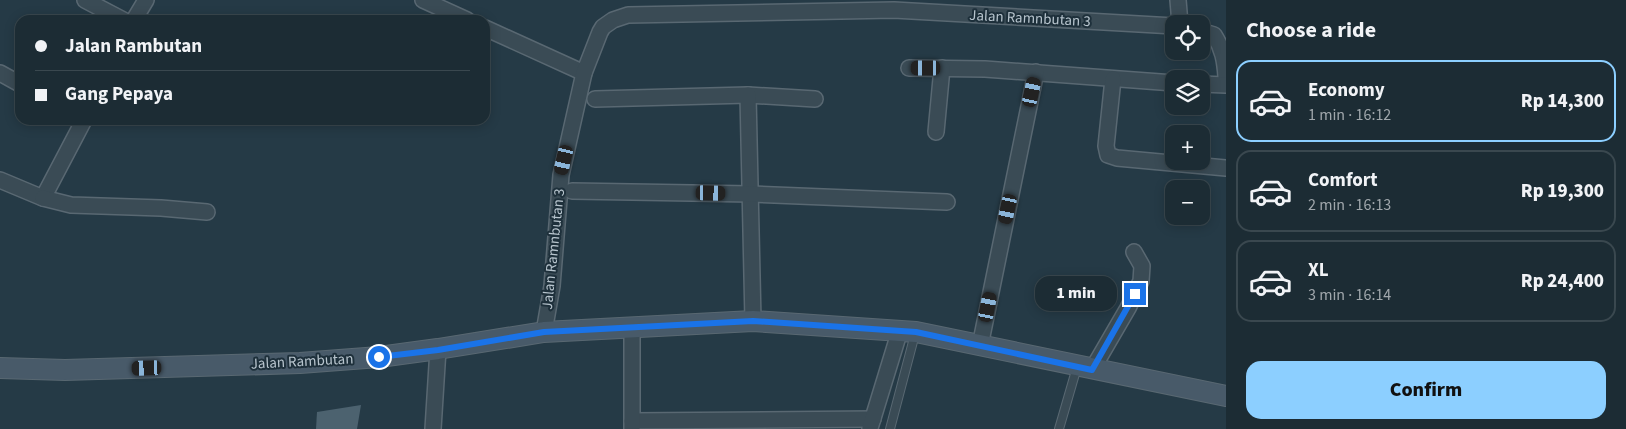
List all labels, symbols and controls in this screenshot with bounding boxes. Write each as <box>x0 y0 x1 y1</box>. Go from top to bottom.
street label: Jalan Ramnbutan 3 <box>969 5 1091 32</box>
text: Choose a ride <box>1246 14 1376 46</box>
map controls <box>1165 15 1210 225</box>
button: locate <box>1165 15 1210 60</box>
text: Jalan Rambutan <box>65 33 202 60</box>
car <box>911 61 941 76</box>
button: layers <box>1165 70 1210 115</box>
car <box>1021 76 1042 108</box>
text: Economy <box>1308 77 1385 104</box>
icon: car <box>1248 79 1293 124</box>
text: Gang Pepaya <box>65 81 173 108</box>
text: Rp 14,300 <box>1521 88 1604 115</box>
text: 1 min · 16:12 <box>1308 104 1391 126</box>
button: + <box>1165 125 1210 170</box>
car <box>553 144 574 176</box>
text: Comfort <box>1308 167 1378 194</box>
icon: car <box>1248 169 1293 214</box>
text: Rp 19,300 <box>1521 178 1604 205</box>
button: − <box>1165 180 1210 225</box>
car <box>695 185 726 201</box>
street label: Jalan Ramnbutan 3 <box>537 188 570 311</box>
car <box>997 193 1018 225</box>
text: 2 min · 16:13 <box>1308 194 1391 216</box>
text: XL <box>1308 257 1329 284</box>
icon: car <box>1248 259 1293 304</box>
text: Rp 24,400 <box>1521 268 1604 295</box>
callout: 1 min <box>1035 276 1118 312</box>
text: 1 min <box>1056 282 1096 304</box>
route end <box>1124 283 1146 305</box>
text: 3 min · 16:14 <box>1308 284 1391 306</box>
car <box>977 291 998 323</box>
route start <box>368 346 390 368</box>
street label: Jalan Rambutan <box>250 348 354 375</box>
car <box>131 360 162 376</box>
button: Confirm <box>1246 361 1606 419</box>

